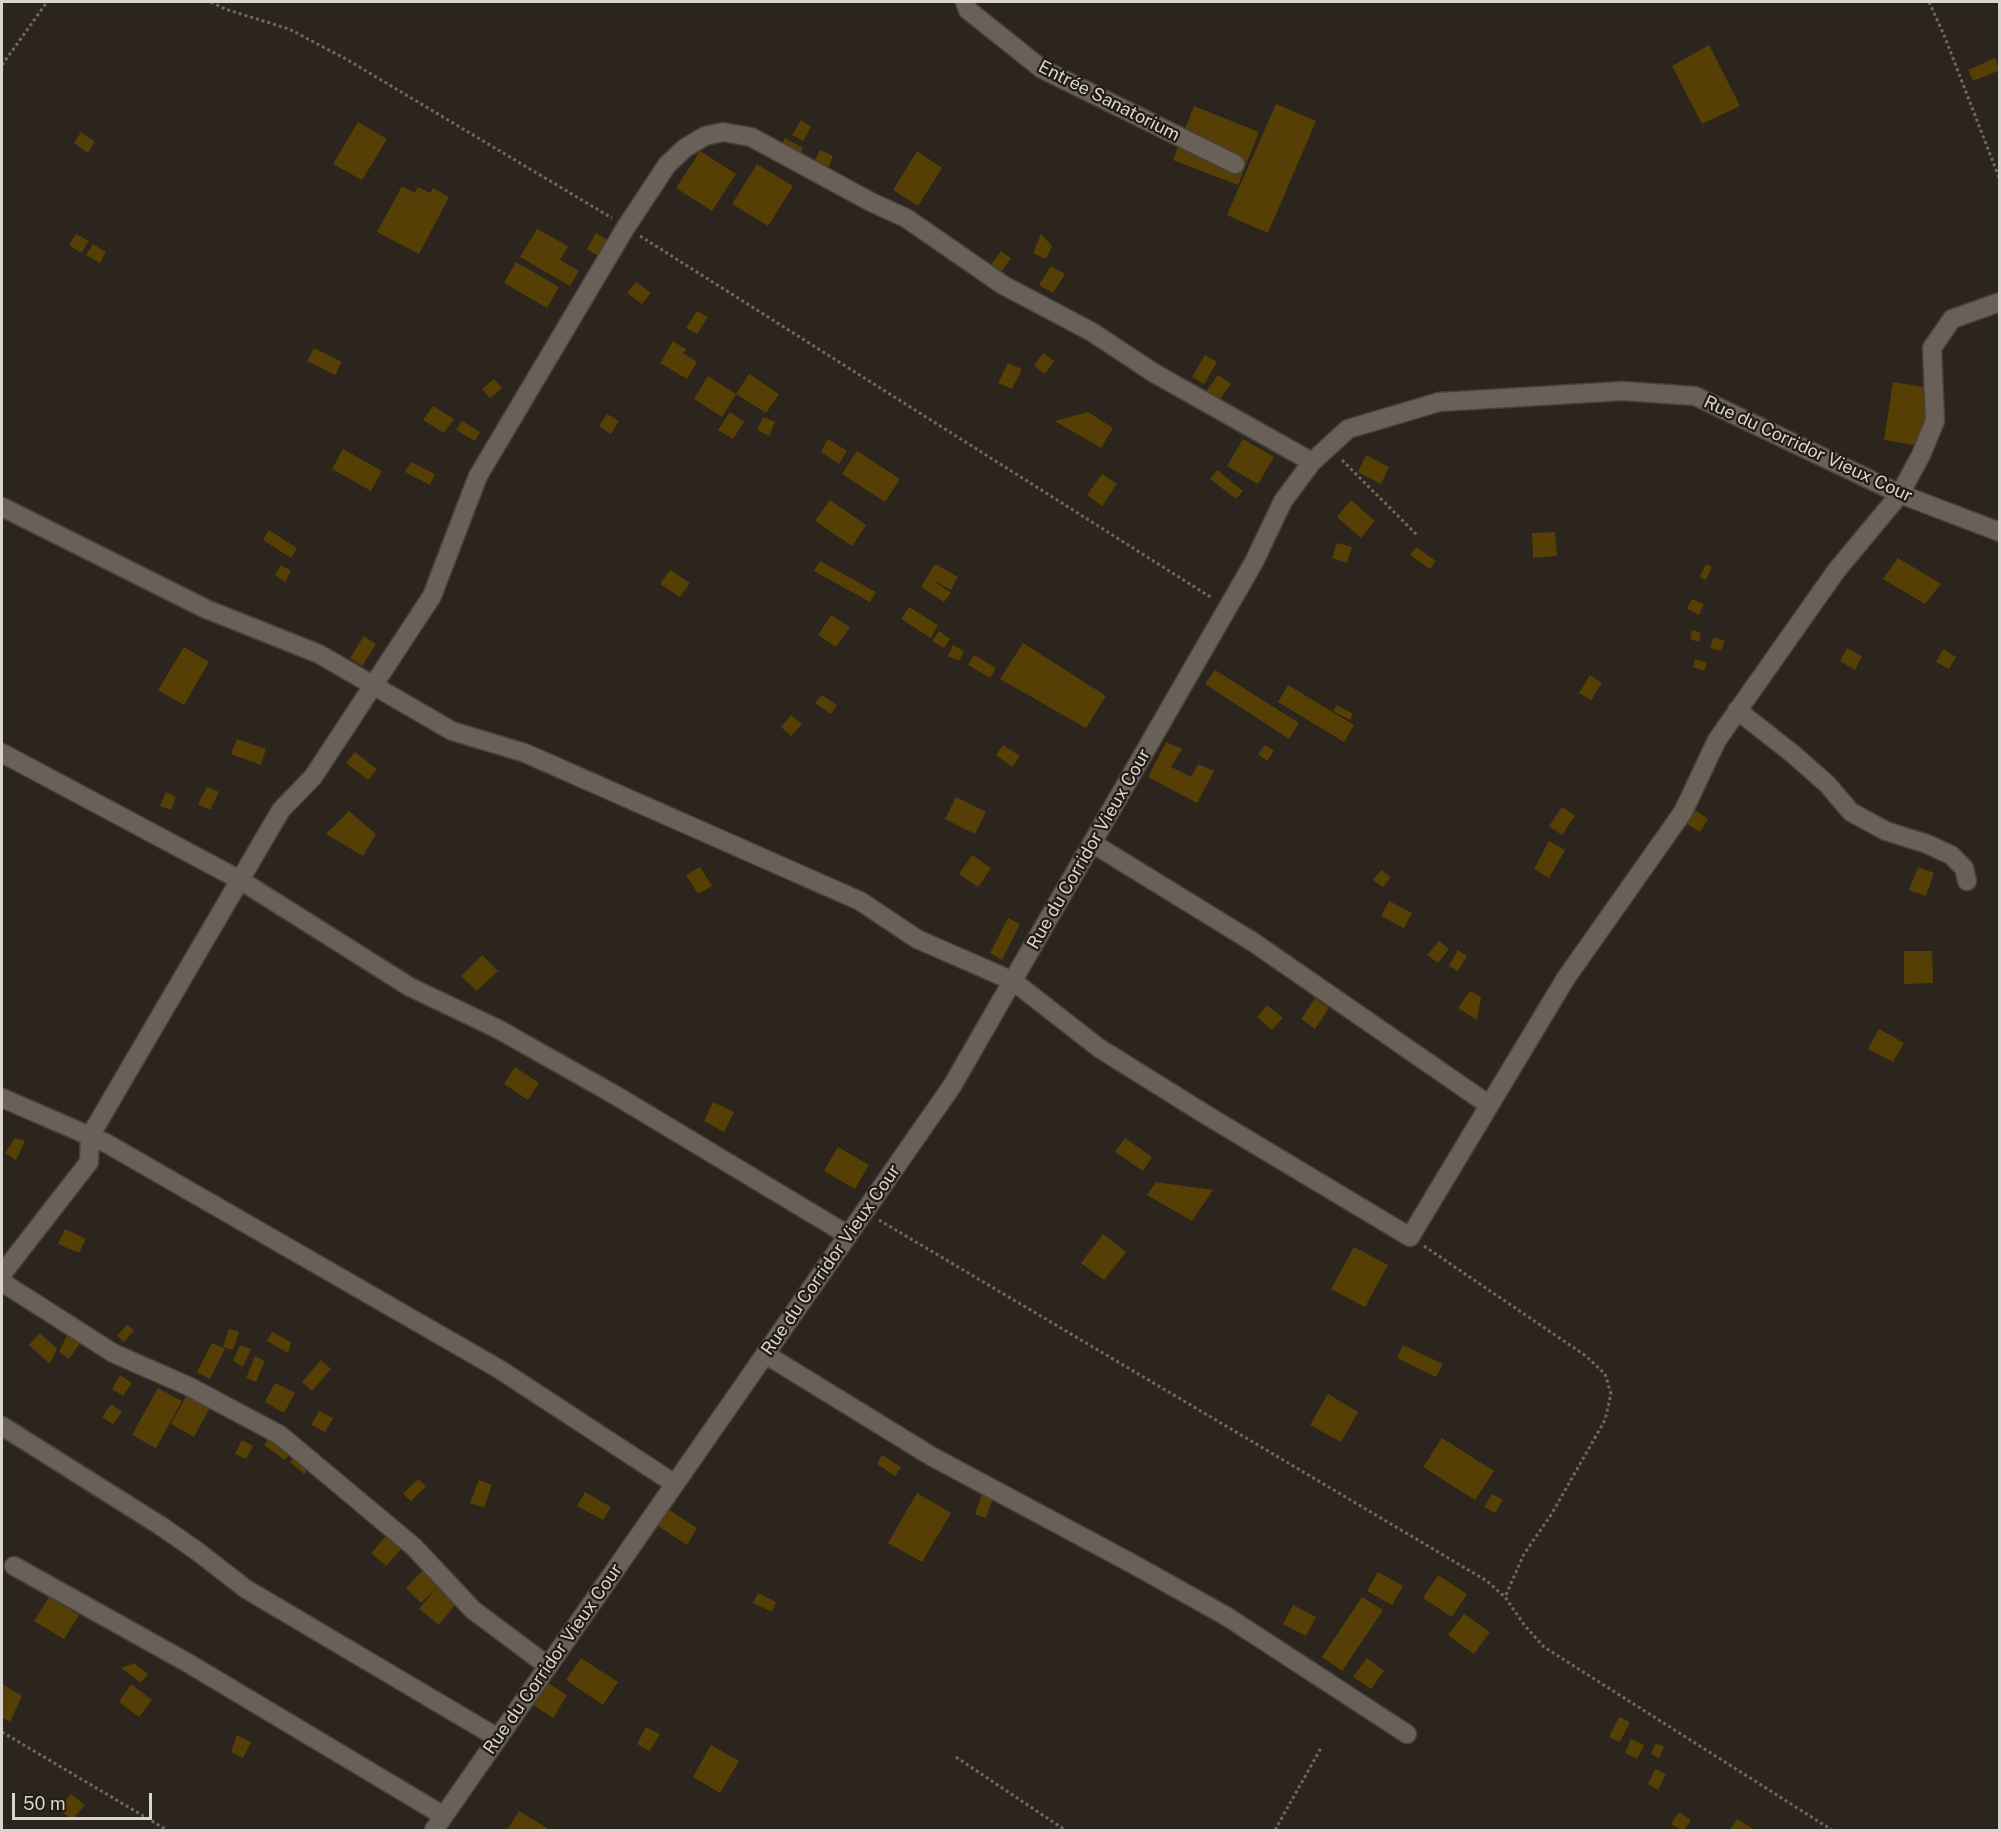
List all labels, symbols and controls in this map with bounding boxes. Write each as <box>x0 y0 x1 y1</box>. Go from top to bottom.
street label: Entrée Sanatorium <box>1035 56 1183 146</box>
street label: Rue du Corridor Vieux Cour <box>1700 391 1916 507</box>
street label: Rue du Corridor Vieux Cour <box>1023 745 1155 953</box>
street label: Rue du Corridor Vieux Cour <box>757 1160 905 1360</box>
street label: Rue du Corridor Vieux Cour <box>479 1559 627 1759</box>
scale bar <box>15 1781 154 1819</box>
text: 50 m <box>23 1793 66 1814</box>

